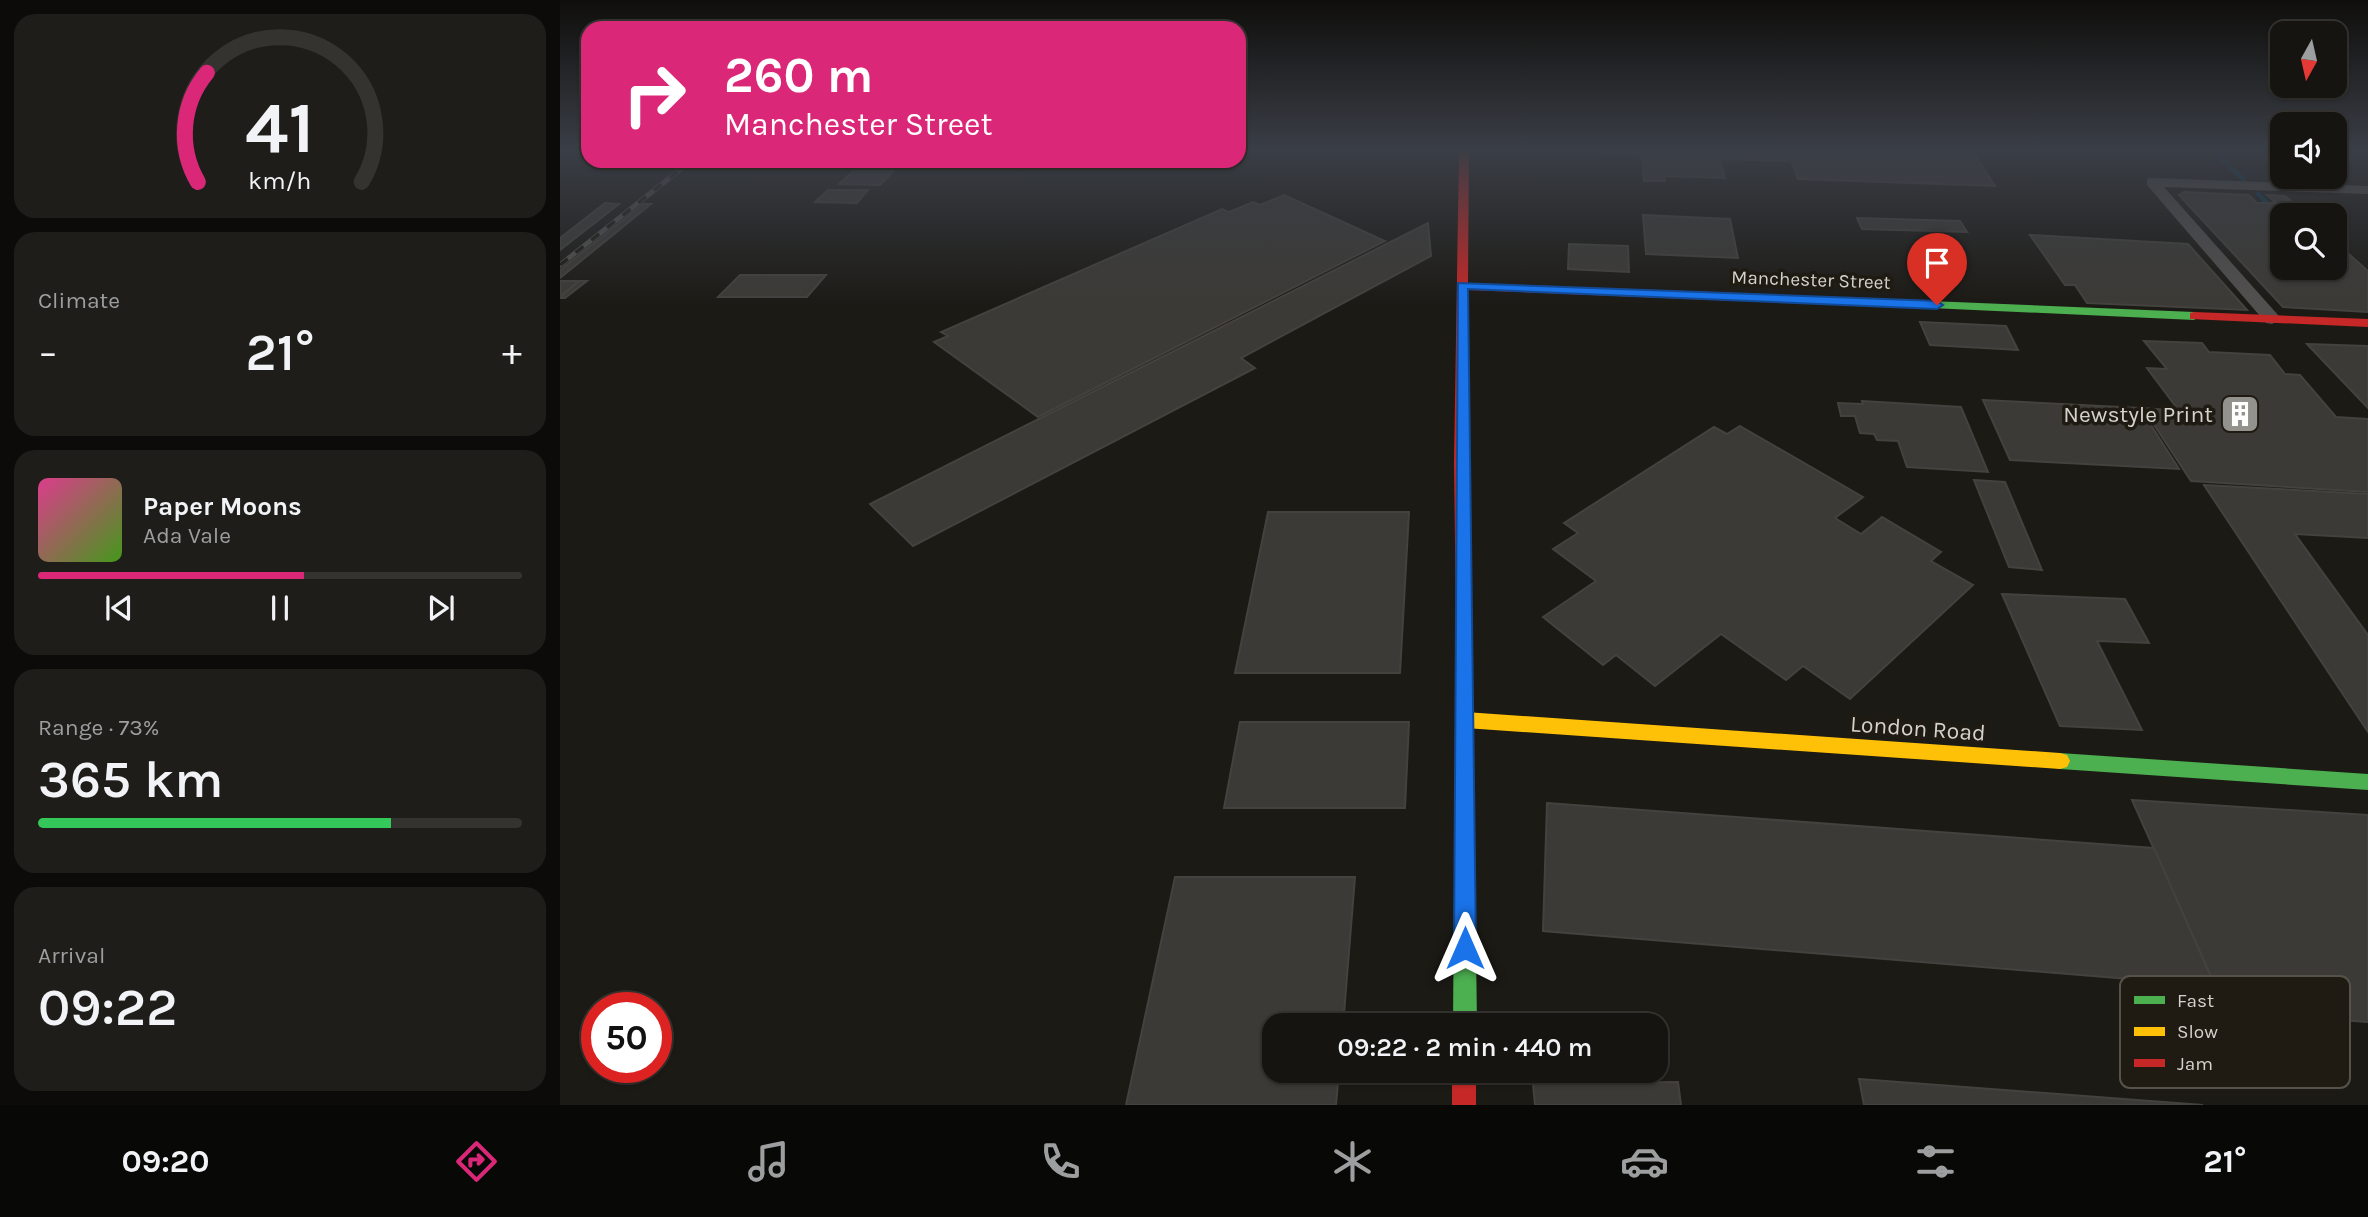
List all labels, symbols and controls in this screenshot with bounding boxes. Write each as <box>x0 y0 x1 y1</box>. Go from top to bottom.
north arrow <box>2270 21 2347 98</box>
map controls <box>2270 21 2347 280</box>
text: 260 m <box>724 47 873 104</box>
icon: right <box>609 49 700 140</box>
text: 41 <box>245 85 315 170</box>
text: Manchester Street <box>724 106 993 143</box>
button: sound <box>2270 112 2347 189</box>
text: km/h <box>248 166 312 195</box>
button: search <box>2270 203 2347 280</box>
pin <box>1907 233 1967 305</box>
icon: arrive <box>1918 244 1956 282</box>
street label: Manchester Street <box>1731 266 1891 294</box>
text: Climate <box>38 287 120 314</box>
text: 21° <box>246 322 314 383</box>
text: − <box>38 330 58 375</box>
text: + <box>502 330 522 375</box>
building icon: Newstyle Print <box>2219 393 2261 435</box>
place label: Newstyle Print <box>2063 401 2213 428</box>
text: Paper Moons <box>143 491 302 522</box>
text: Ada Vale <box>143 522 231 549</box>
icon: previous <box>100 589 138 627</box>
icon: pause <box>261 589 299 627</box>
icon: next <box>422 589 460 627</box>
street label: London Road <box>1849 710 1987 747</box>
text: Range · 73% <box>38 714 160 741</box>
text: 365 km <box>38 749 223 810</box>
position arrow <box>1428 911 1502 985</box>
text: Arrival <box>38 942 105 969</box>
legend <box>2120 976 2350 1088</box>
text: 09:22 <box>38 977 177 1038</box>
text: Fast <box>2177 990 2214 1012</box>
speed limit sign: 50 <box>581 992 672 1083</box>
text: Slow <box>2177 1021 2218 1043</box>
text: 09:22 · 2 min · 440 m <box>1338 1032 1592 1063</box>
text: Jam <box>2177 1053 2213 1075</box>
icon: directions <box>452 1137 501 1186</box>
icon: music <box>744 1137 793 1186</box>
icon: phone <box>1036 1137 1085 1186</box>
icon: climate <box>1328 1137 1377 1186</box>
icon: car <box>1620 1137 1669 1186</box>
icon: filters <box>1911 1137 1960 1186</box>
text: 09:20 <box>121 1143 209 1180</box>
text: 21° <box>2203 1143 2247 1180</box>

